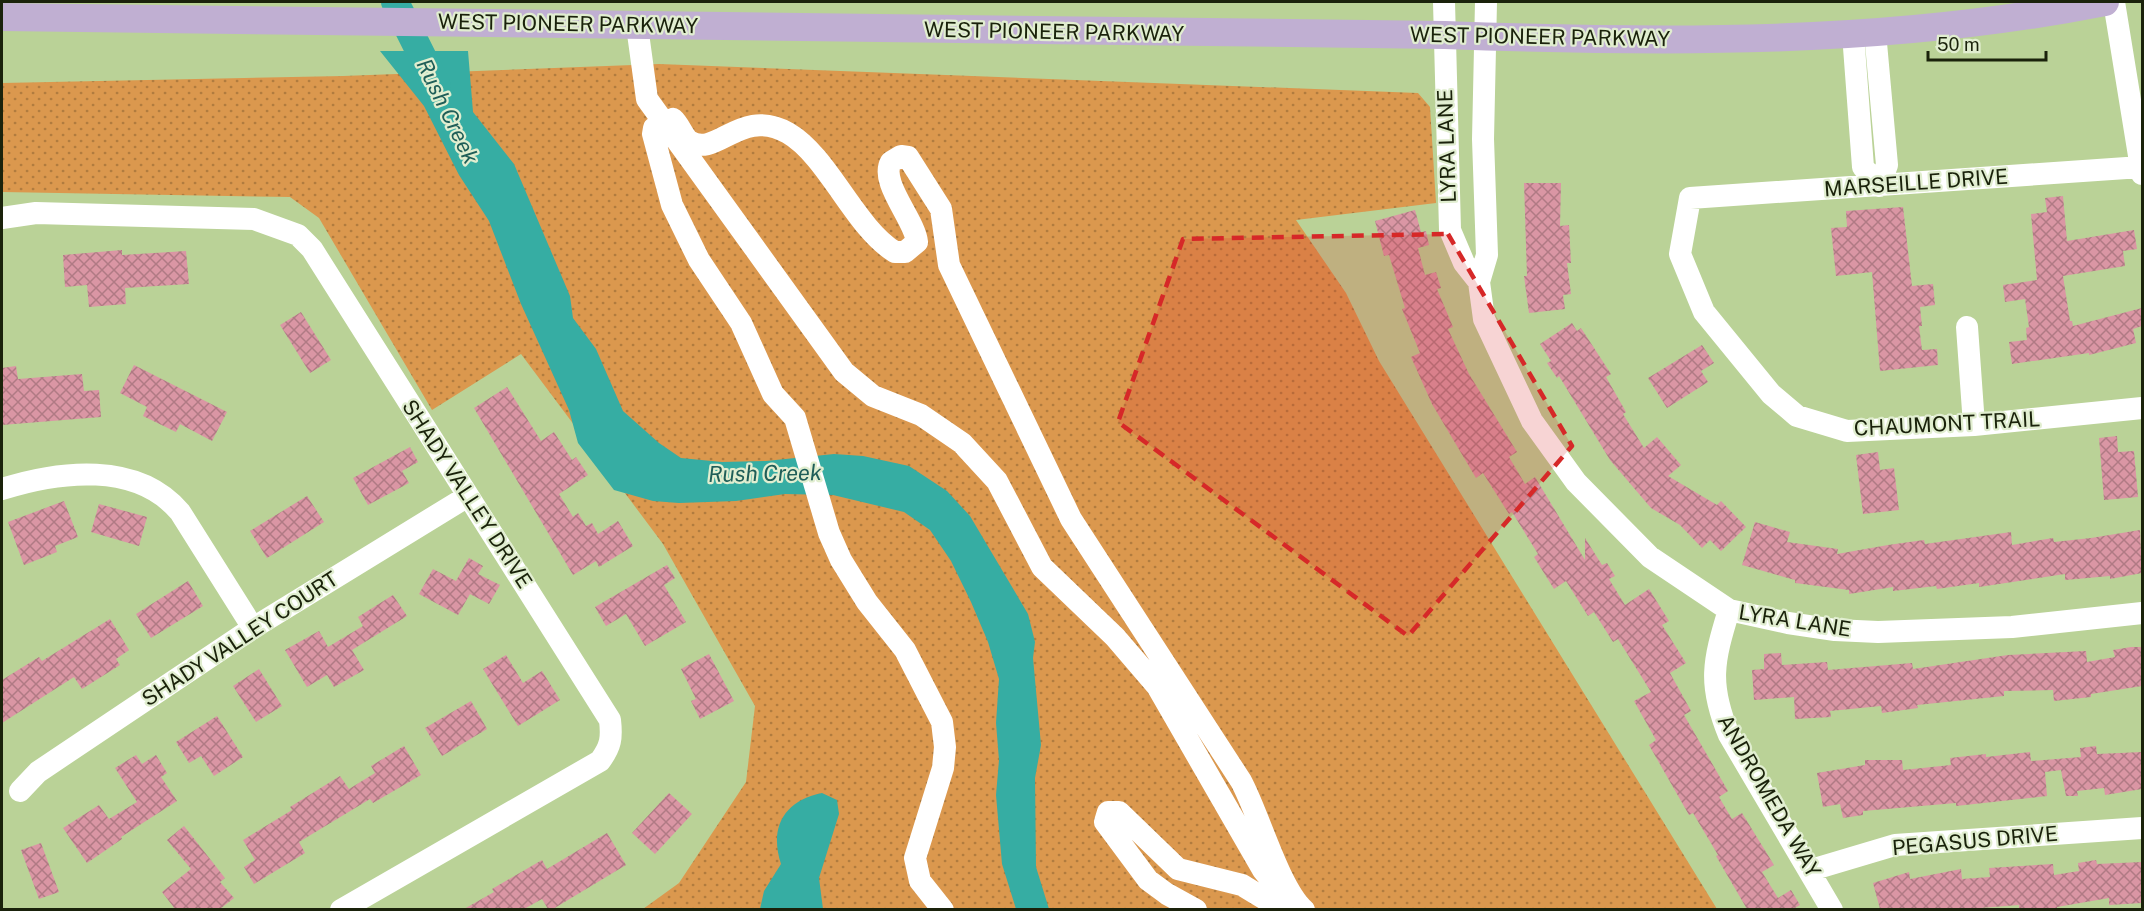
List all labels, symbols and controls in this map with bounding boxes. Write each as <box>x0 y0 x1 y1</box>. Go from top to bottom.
street label: WEST PIONEER PARKWAY <box>438 9 699 38</box>
street label: WEST PIONEER PARKWAY <box>924 17 1185 46</box>
street label: WEST PIONEER PARKWAY <box>1410 22 1671 51</box>
scale bar <box>1928 24 2046 62</box>
text: 50 m <box>1937 34 1980 55</box>
water label: Rush Creek <box>411 54 485 168</box>
street label: LYRA LANE <box>1432 89 1461 203</box>
street label: MARSEILLE DRIVE <box>1823 164 2009 201</box>
street label: SHADY VALLEY DRIVE <box>397 395 538 593</box>
street label: CHAUMONT TRAIL <box>1853 406 2041 441</box>
water label: Rush Creek <box>708 459 822 487</box>
street label: SHADY VALLEY COURT <box>137 566 342 711</box>
street label: LYRA LANE <box>1737 599 1853 642</box>
street label: ANDROMEDA WAY <box>1713 710 1826 882</box>
street label: PEGASUS DRIVE <box>1891 821 2059 860</box>

